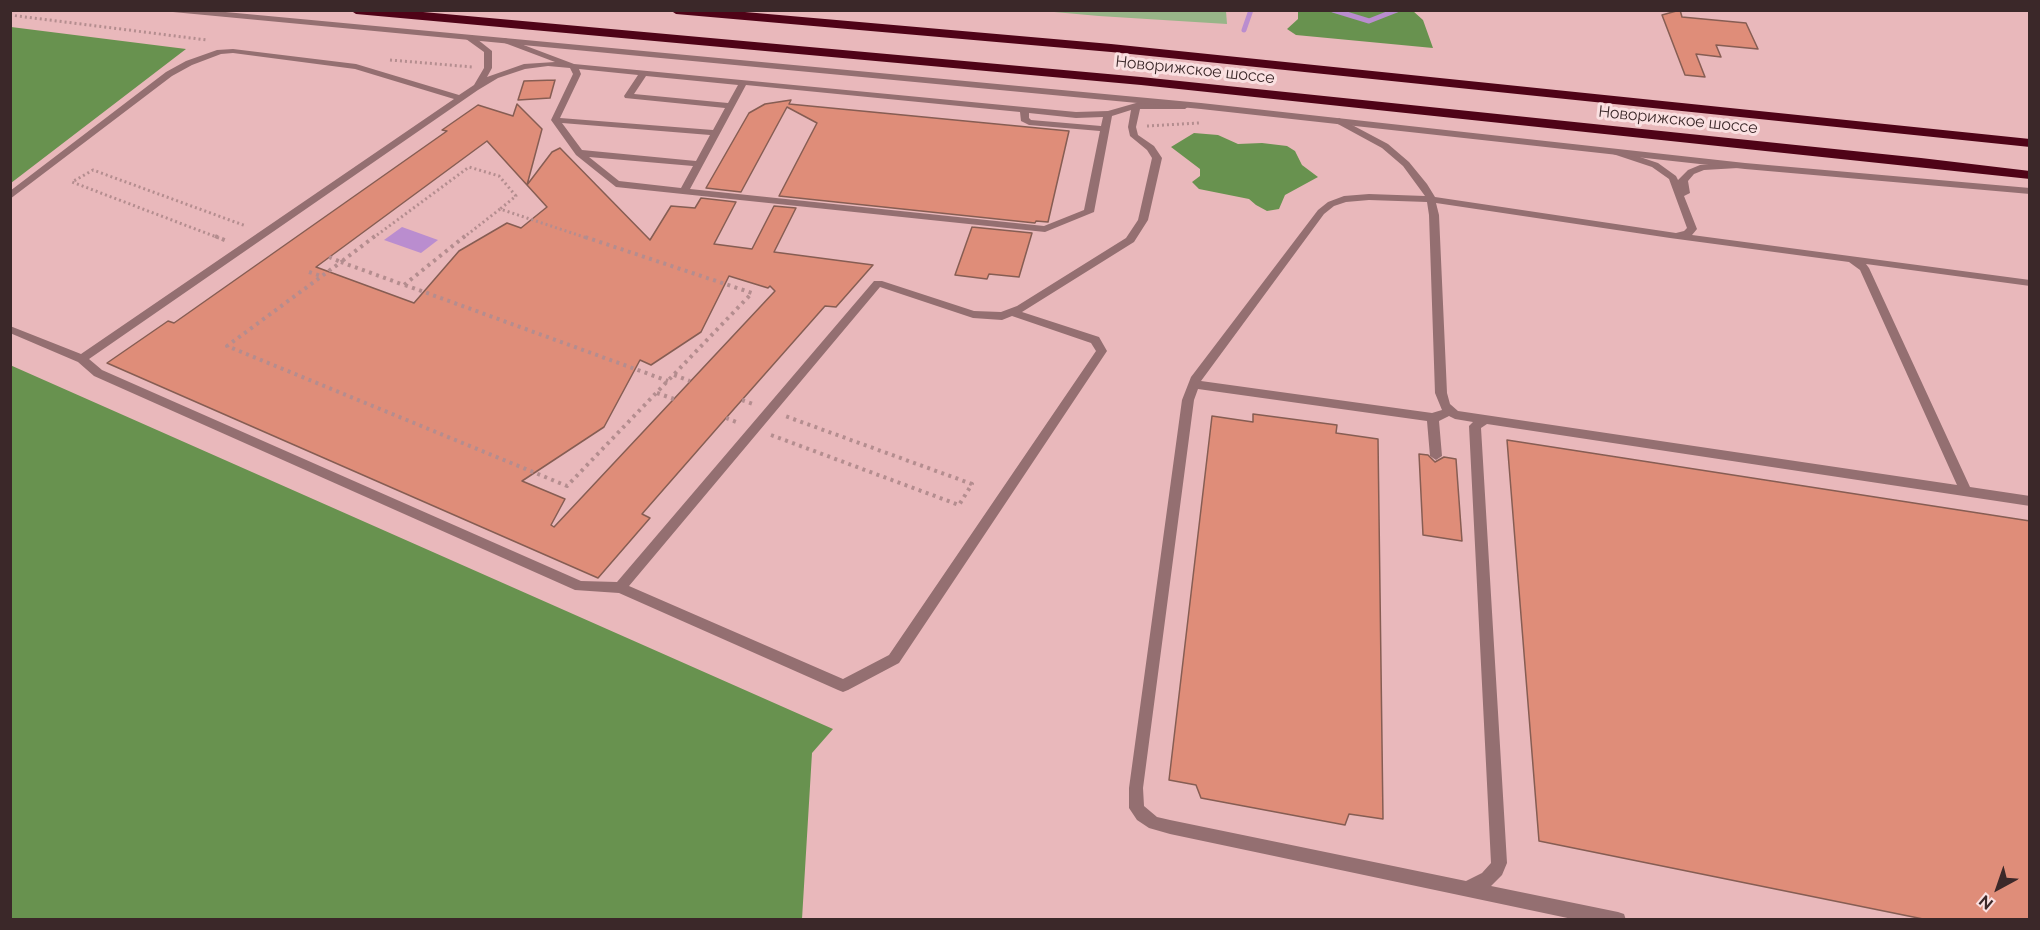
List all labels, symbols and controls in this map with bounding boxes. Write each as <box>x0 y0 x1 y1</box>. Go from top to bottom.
street label: Новорижское шоссе <box>1114 52 1276 88</box>
street label: Новорижское шоссе <box>1597 102 1759 138</box>
north arrow <box>1968 858 2028 918</box>
text: N <box>1975 891 1997 913</box>

